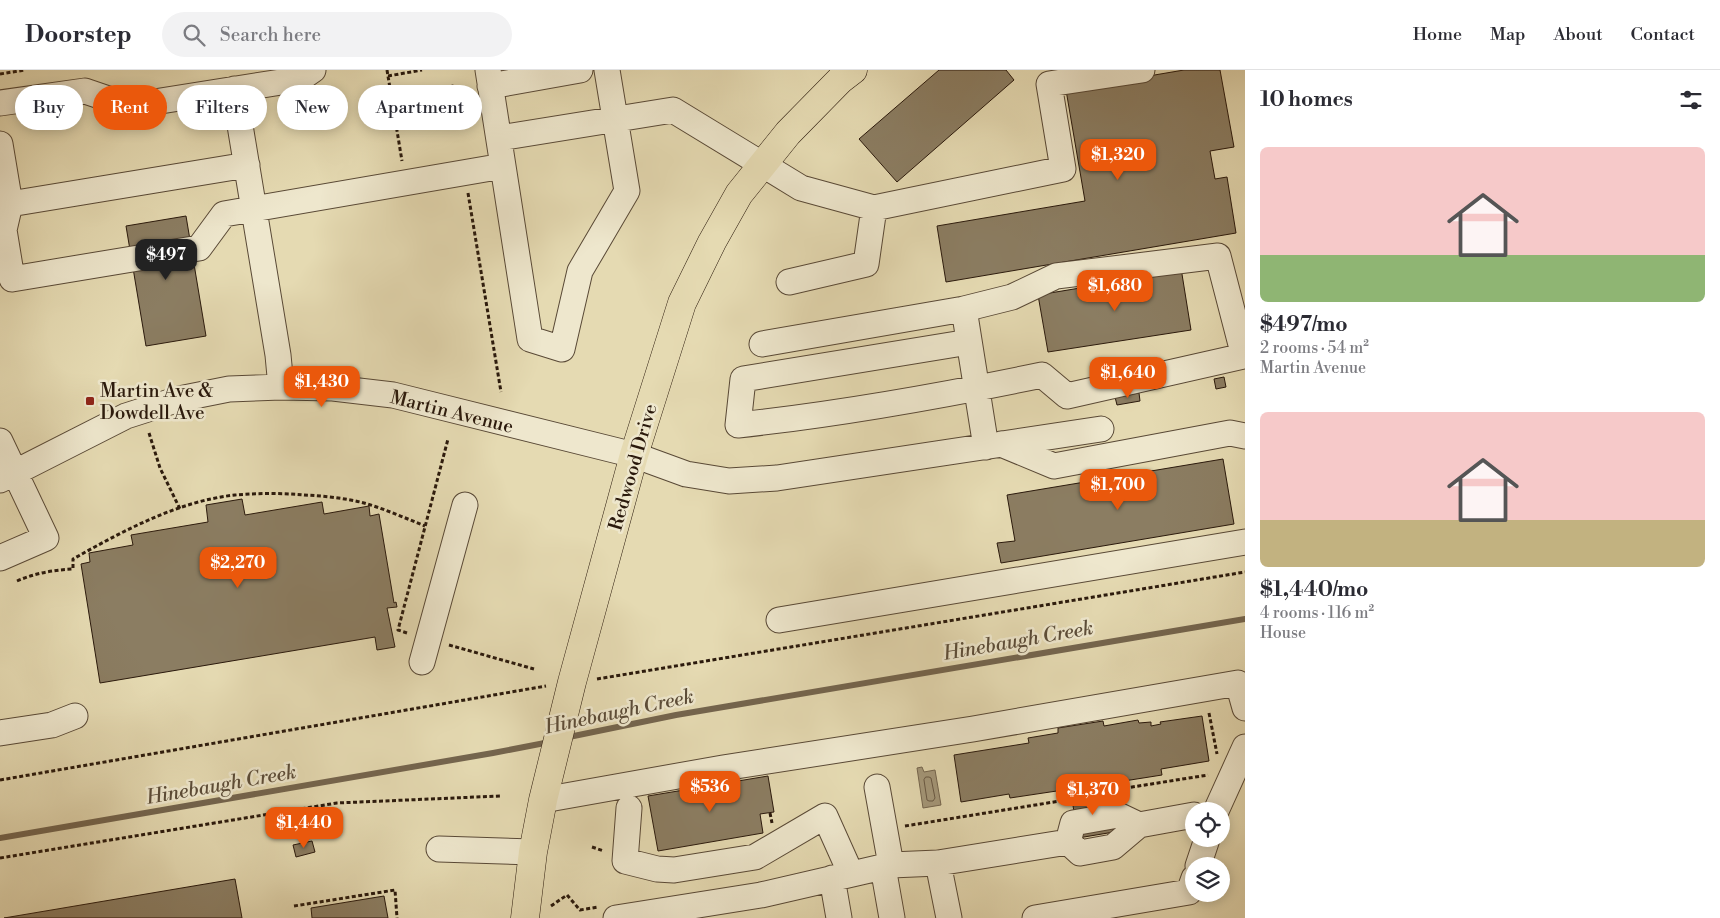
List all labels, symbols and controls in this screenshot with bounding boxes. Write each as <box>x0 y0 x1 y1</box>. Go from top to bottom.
search box <box>162 12 512 57</box>
text: Doorstep <box>25 20 132 50</box>
icon: search <box>180 21 208 49</box>
text: Search here <box>220 23 321 47</box>
text: Home <box>1413 23 1462 46</box>
text: Map <box>1490 23 1526 46</box>
text: About <box>1554 23 1603 46</box>
text: Contact <box>1631 23 1695 46</box>
chip: Buy <box>15 85 83 130</box>
chip: Rent <box>93 85 167 130</box>
chip: Filters <box>177 85 267 130</box>
chip: New <box>277 85 348 130</box>
chip: Apartment <box>358 85 482 130</box>
icon: filters <box>1677 86 1705 114</box>
text: 10 homes <box>1260 87 1353 113</box>
pin: $1,320 <box>1077 138 1159 181</box>
text: $1,320 <box>1091 145 1145 165</box>
icon: home <box>1438 180 1528 270</box>
pin: $497 <box>136 238 196 281</box>
text: $497 <box>146 245 186 265</box>
pin: $1,680 <box>1074 270 1156 312</box>
text: $1,680 <box>1088 276 1142 296</box>
text: $497/mo <box>1260 312 1348 338</box>
text: 2 rooms · 54 m² <box>1260 338 1369 358</box>
pin: $1,640 <box>1087 356 1169 399</box>
text: Martin Avenue <box>1260 358 1366 378</box>
text: $1,640 <box>1100 363 1156 383</box>
pin: $1,430 <box>281 366 363 408</box>
text: $1,430 <box>295 372 349 392</box>
place label: Martin Ave & Dowdell Ave <box>100 379 214 425</box>
street label: Martin Avenue <box>388 385 516 439</box>
marker: Martin Ave & Dowdell Ave <box>84 395 96 407</box>
street label: Redwood Drive <box>603 401 663 534</box>
icon: home <box>1438 445 1528 535</box>
pin: $1,700 <box>1077 468 1159 511</box>
text: $1,700 <box>1091 475 1145 495</box>
pin: $2,270 <box>197 546 279 589</box>
text: $2,270 <box>211 553 265 573</box>
text: $1,440/mo <box>1260 577 1369 603</box>
text: 4 rooms · 116 m² <box>1260 603 1374 623</box>
water label: Hinebaugh Creek <box>940 616 1095 667</box>
text: House <box>1260 623 1306 643</box>
water label: Hinebaugh Creek <box>541 684 696 741</box>
water label: Hinebaugh Creek <box>143 760 298 811</box>
pin: $536 <box>680 770 740 813</box>
pin: $1,370 <box>1052 774 1134 816</box>
text: $536 <box>690 777 730 797</box>
text: $1,370 <box>1067 780 1119 800</box>
map controls <box>1185 802 1230 902</box>
button: locate <box>1185 802 1230 847</box>
pin: $1,440 <box>263 806 345 849</box>
text: $1,440 <box>276 813 332 833</box>
button: layers <box>1185 857 1230 902</box>

